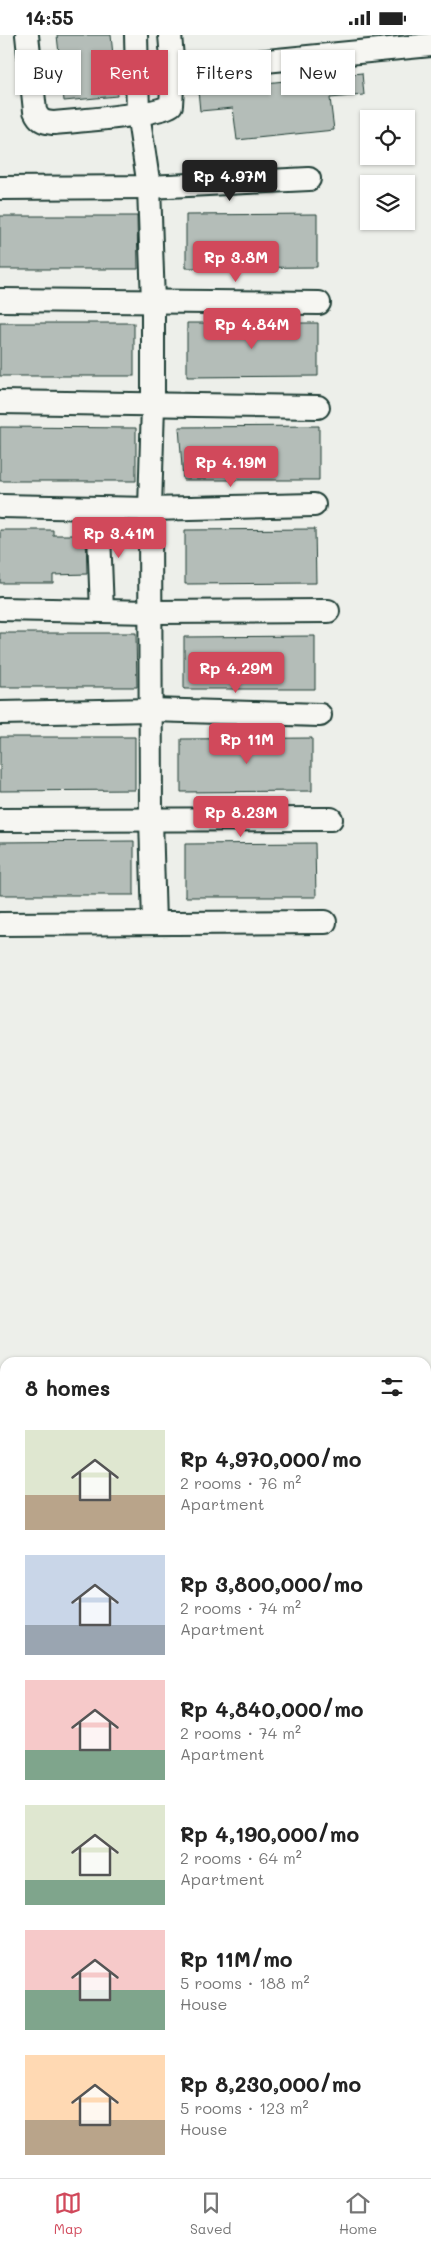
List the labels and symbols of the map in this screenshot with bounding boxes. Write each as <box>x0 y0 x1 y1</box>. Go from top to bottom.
pin: Rp 4.97M <box>178 159 282 202</box>
pin: Rp 3.8M <box>190 241 282 283</box>
pin: Rp 4.84M <box>200 307 304 350</box>
pin: Rp 4.19M <box>179 445 283 488</box>
pin: Rp 3.41M <box>67 517 171 559</box>
pin: Rp 4.29M <box>184 651 288 694</box>
pin: Rp 11M <box>206 723 288 765</box>
pin: Rp 8.23M <box>189 795 293 838</box>

